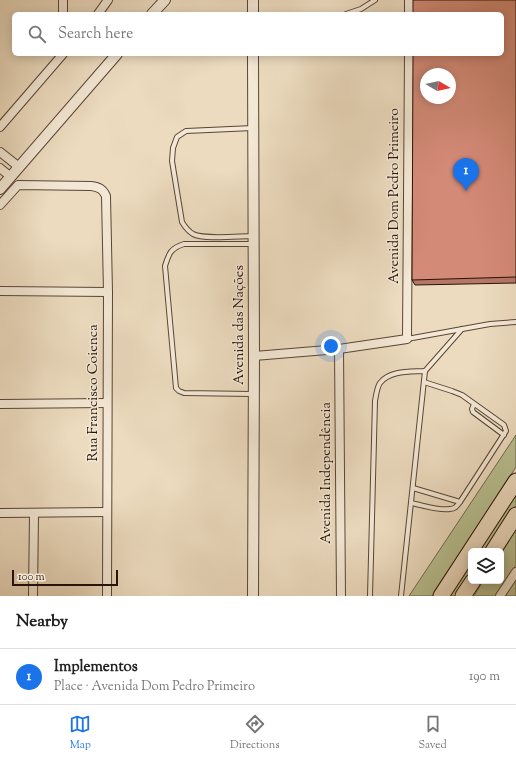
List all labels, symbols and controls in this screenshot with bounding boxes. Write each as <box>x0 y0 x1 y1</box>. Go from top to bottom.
search box <box>12 12 504 56</box>
icon: search <box>26 23 48 45</box>
text: Search here <box>58 24 133 45</box>
north arrow <box>420 68 456 104</box>
street label: Avenida Dom Pedro Primeiro <box>385 108 405 284</box>
pin: 1 <box>453 158 479 191</box>
street label: Avenida das Nações <box>230 265 250 385</box>
street label: Rua Francisco Coienca <box>84 324 104 462</box>
your location <box>321 336 341 356</box>
street label: Avenida Independência <box>317 401 337 544</box>
map controls <box>468 548 504 584</box>
button: layers <box>468 548 504 584</box>
scale bar <box>12 568 118 587</box>
text: 100 m <box>18 569 45 585</box>
text: Nearby <box>16 610 68 634</box>
text: Implementos <box>54 657 138 678</box>
text: 1 <box>27 668 31 686</box>
text: 190 m <box>469 668 500 686</box>
text: Place · Avenida Dom Pedro Primeiro <box>54 678 255 696</box>
tab: Map <box>69 713 91 753</box>
tab: Directions <box>230 713 280 753</box>
tab: Saved <box>418 713 447 753</box>

